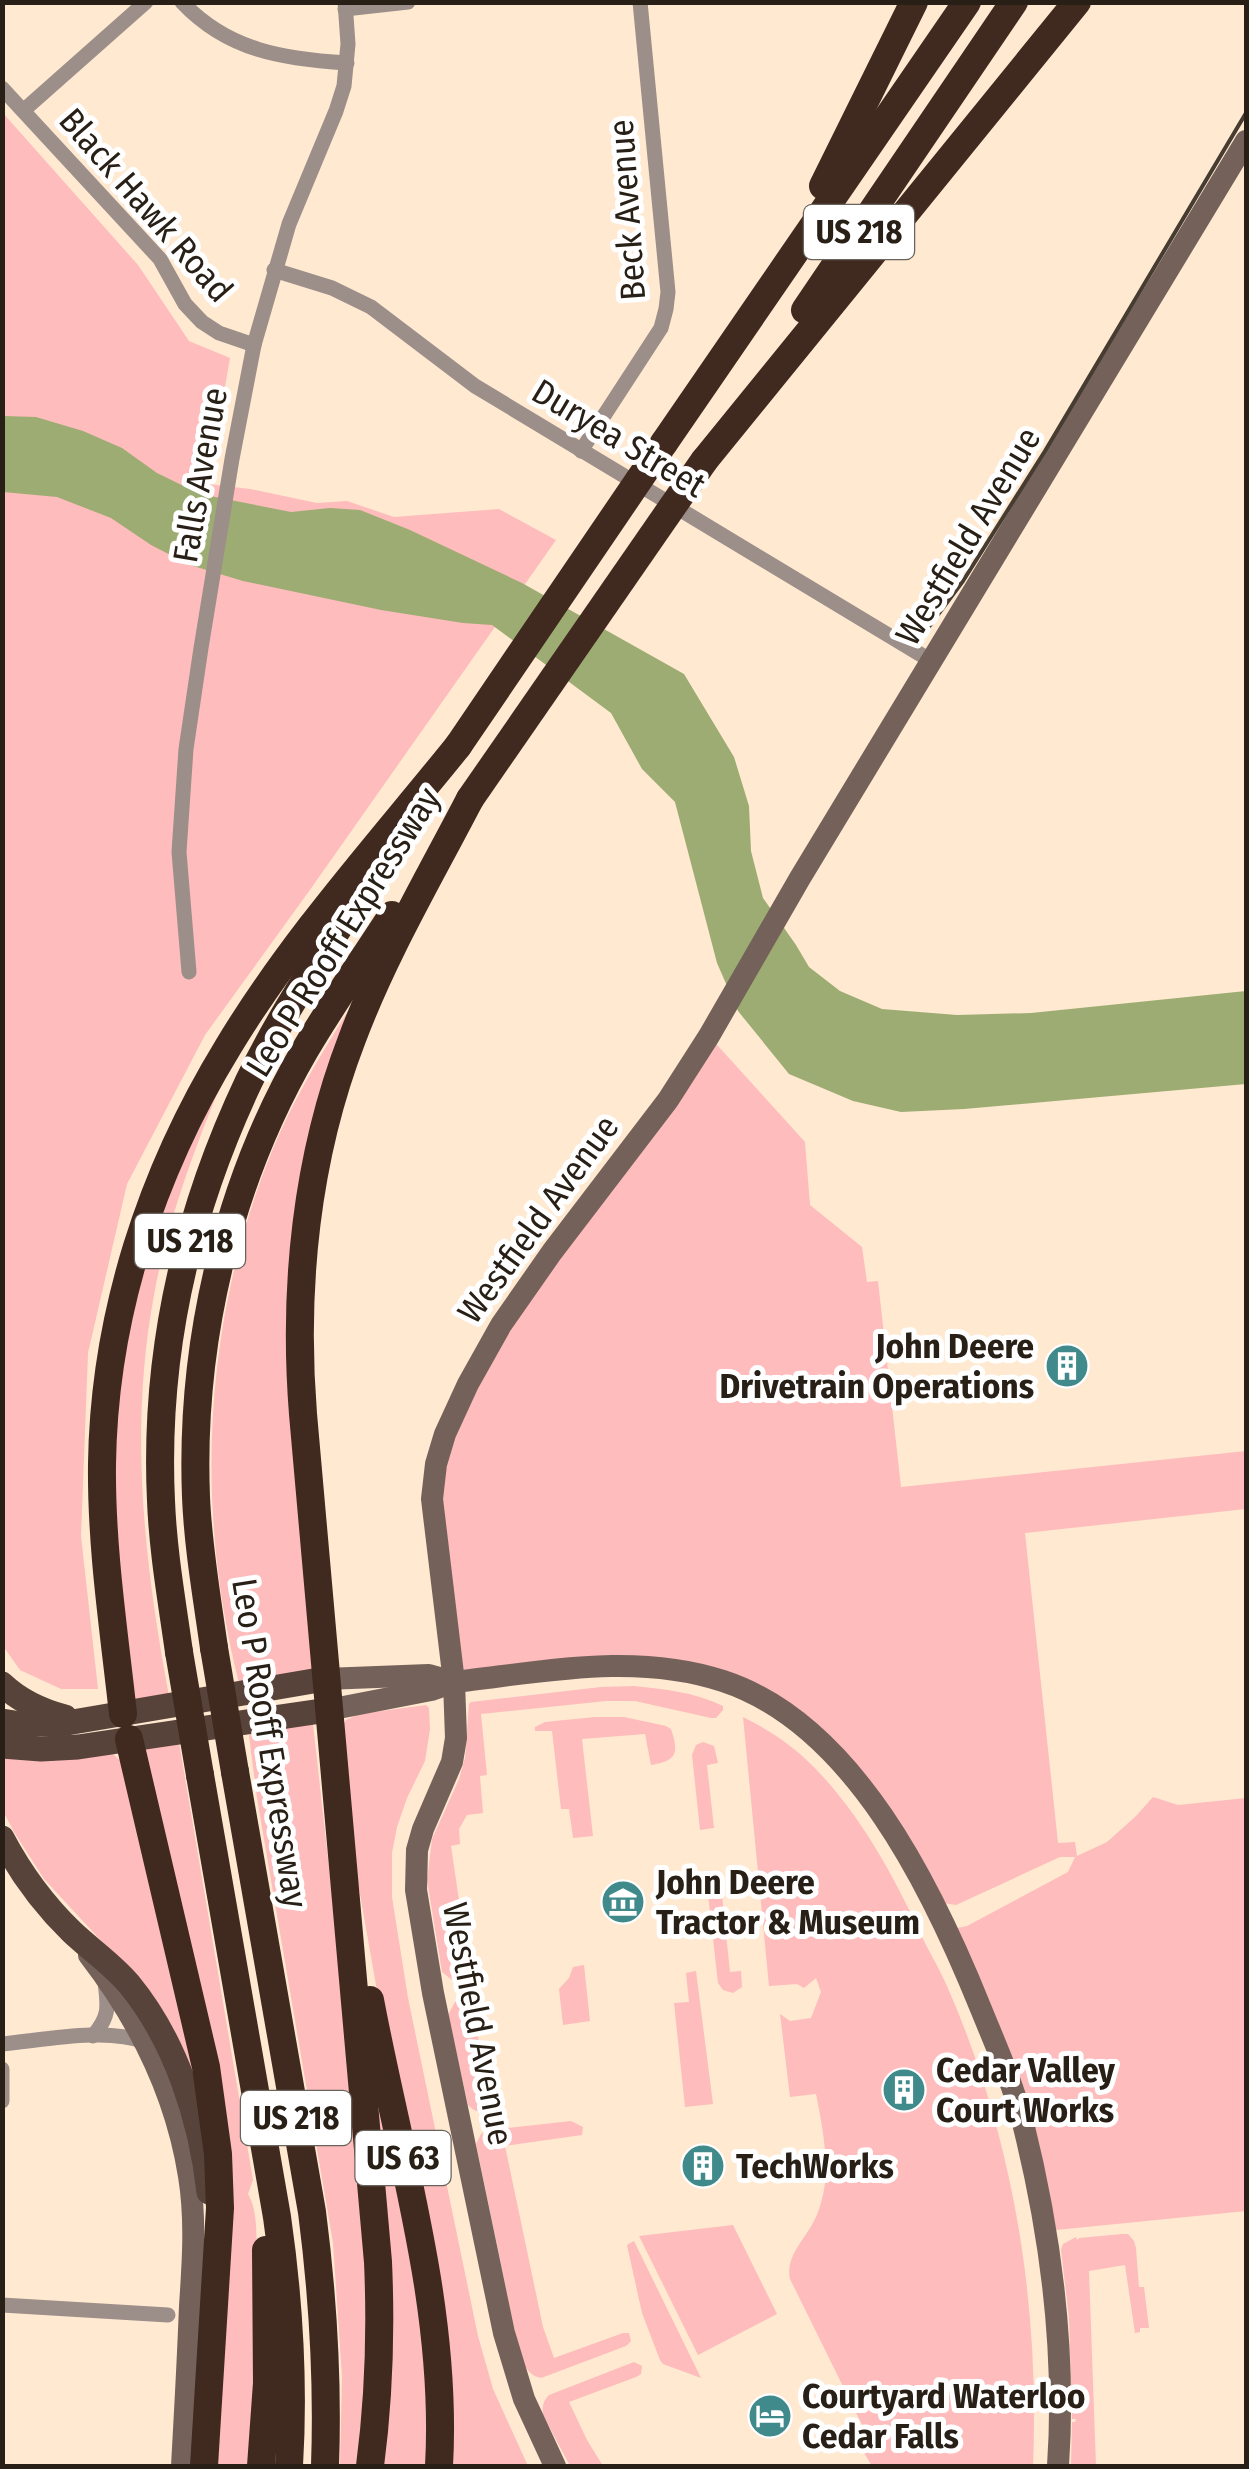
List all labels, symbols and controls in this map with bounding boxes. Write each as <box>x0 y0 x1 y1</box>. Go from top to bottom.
street label: Black Hawk Road <box>50 99 242 311</box>
street label: Beck Avenue <box>600 118 654 302</box>
road number: US 218 <box>804 205 914 259</box>
street label: Duryea Street <box>525 370 714 506</box>
street label: Falls Avenue <box>164 384 236 566</box>
street label: Westfield Avenue <box>887 420 1049 652</box>
street label: Leo P Rooff Expressway <box>237 779 449 1084</box>
street label: Westfield Avenue <box>449 1107 627 1331</box>
road number: US 218 <box>135 1214 245 1268</box>
place label: John Deere Drivetrain Operations <box>719 1325 1034 1407</box>
building icon: John Deere Drivetrain Operations <box>1044 1343 1090 1389</box>
street label: Leo P Rooff Expressway <box>223 1575 317 1911</box>
place label: John Deere Tractor & Museum <box>655 1861 920 1943</box>
museum icon: John Deere Tractor & Museum <box>600 1879 646 1925</box>
street label: Westfield Avenue <box>434 1899 522 2149</box>
place label: Cedar Valley Court Works <box>936 2049 1115 2131</box>
building icon: Cedar Valley Court Works <box>881 2067 927 2113</box>
road number: US 218 <box>241 2091 351 2145</box>
road number: US 63 <box>356 2131 450 2185</box>
building icon: TechWorks <box>680 2143 726 2189</box>
place label: TechWorks <box>736 2145 894 2187</box>
place label: Courtyard Waterloo Cedar Falls <box>802 2375 1085 2457</box>
hotel icon: Courtyard Waterloo Cedar Falls <box>747 2393 793 2439</box>

